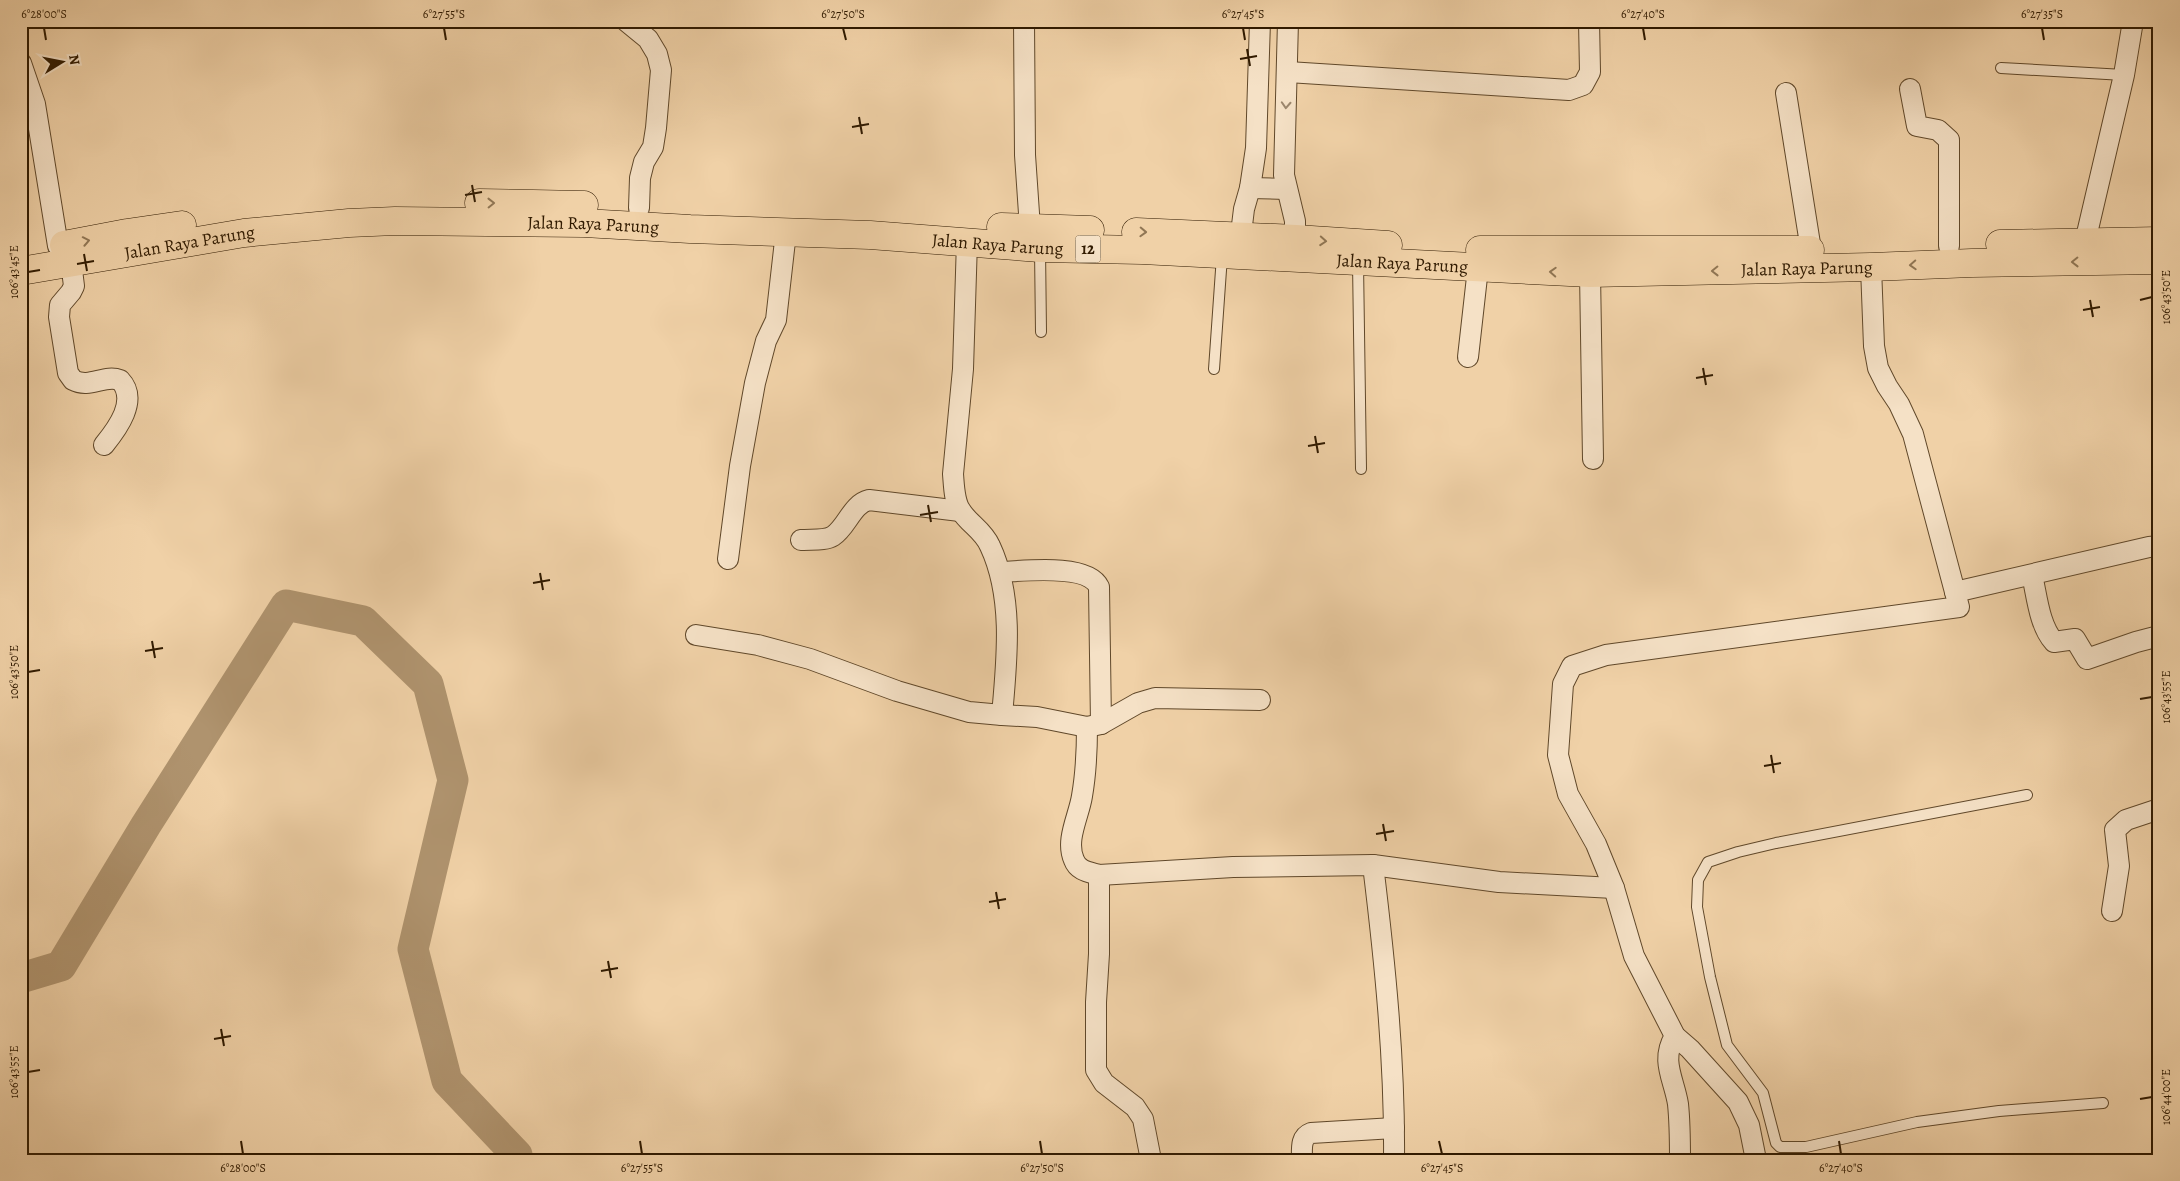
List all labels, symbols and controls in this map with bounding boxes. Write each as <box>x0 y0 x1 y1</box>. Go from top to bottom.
text: 6°28'00"S <box>21 6 67 22</box>
text: 6°27'55"S <box>423 6 465 22</box>
text: 6°27'50"S <box>821 6 865 22</box>
text: 6°27'45"S <box>1222 6 1264 22</box>
text: 6°27'40"S <box>1621 6 1665 22</box>
text: 6°27'35"S <box>2021 6 2063 22</box>
north arrow <box>38 38 88 88</box>
text: N <box>64 53 85 67</box>
one-way arrow <box>1280 101 1291 109</box>
one-way arrow <box>488 198 496 208</box>
street label: Jalan Raya Parung <box>527 210 660 239</box>
street label: Jalan Raya Parung <box>123 220 256 265</box>
one-way arrow <box>1140 227 1147 237</box>
street label: Jalan Raya Parung <box>931 228 1064 260</box>
road number: 12 <box>1076 235 1100 262</box>
one-way arrow <box>1319 235 1327 246</box>
one-way arrow <box>82 236 91 246</box>
text: 106°43'45"E <box>6 245 22 299</box>
street label: Jalan Raya Parung <box>1336 248 1469 279</box>
street label: Jalan Raya Parung <box>1741 255 1873 282</box>
one-way arrow <box>2071 257 2078 267</box>
one-way arrow <box>1908 260 1916 271</box>
one-way arrow <box>1711 265 1719 276</box>
one-way arrow <box>1548 266 1556 277</box>
text: 106°43'50"E <box>2158 270 2174 324</box>
text: 106°43'50"E <box>6 645 22 699</box>
text: 106°43'55"E <box>2158 670 2174 724</box>
text: 106°43'55"E <box>6 1045 22 1099</box>
text: 106°44'00"E <box>2158 1069 2174 1125</box>
text: 6°28'00"S <box>220 1160 266 1176</box>
text: 6°27'55"S <box>621 1160 663 1176</box>
text: 6°27'50"S <box>1020 1160 1064 1176</box>
text: 6°27'45"S <box>1421 1160 1463 1176</box>
text: 6°27'40"S <box>1819 1160 1863 1176</box>

